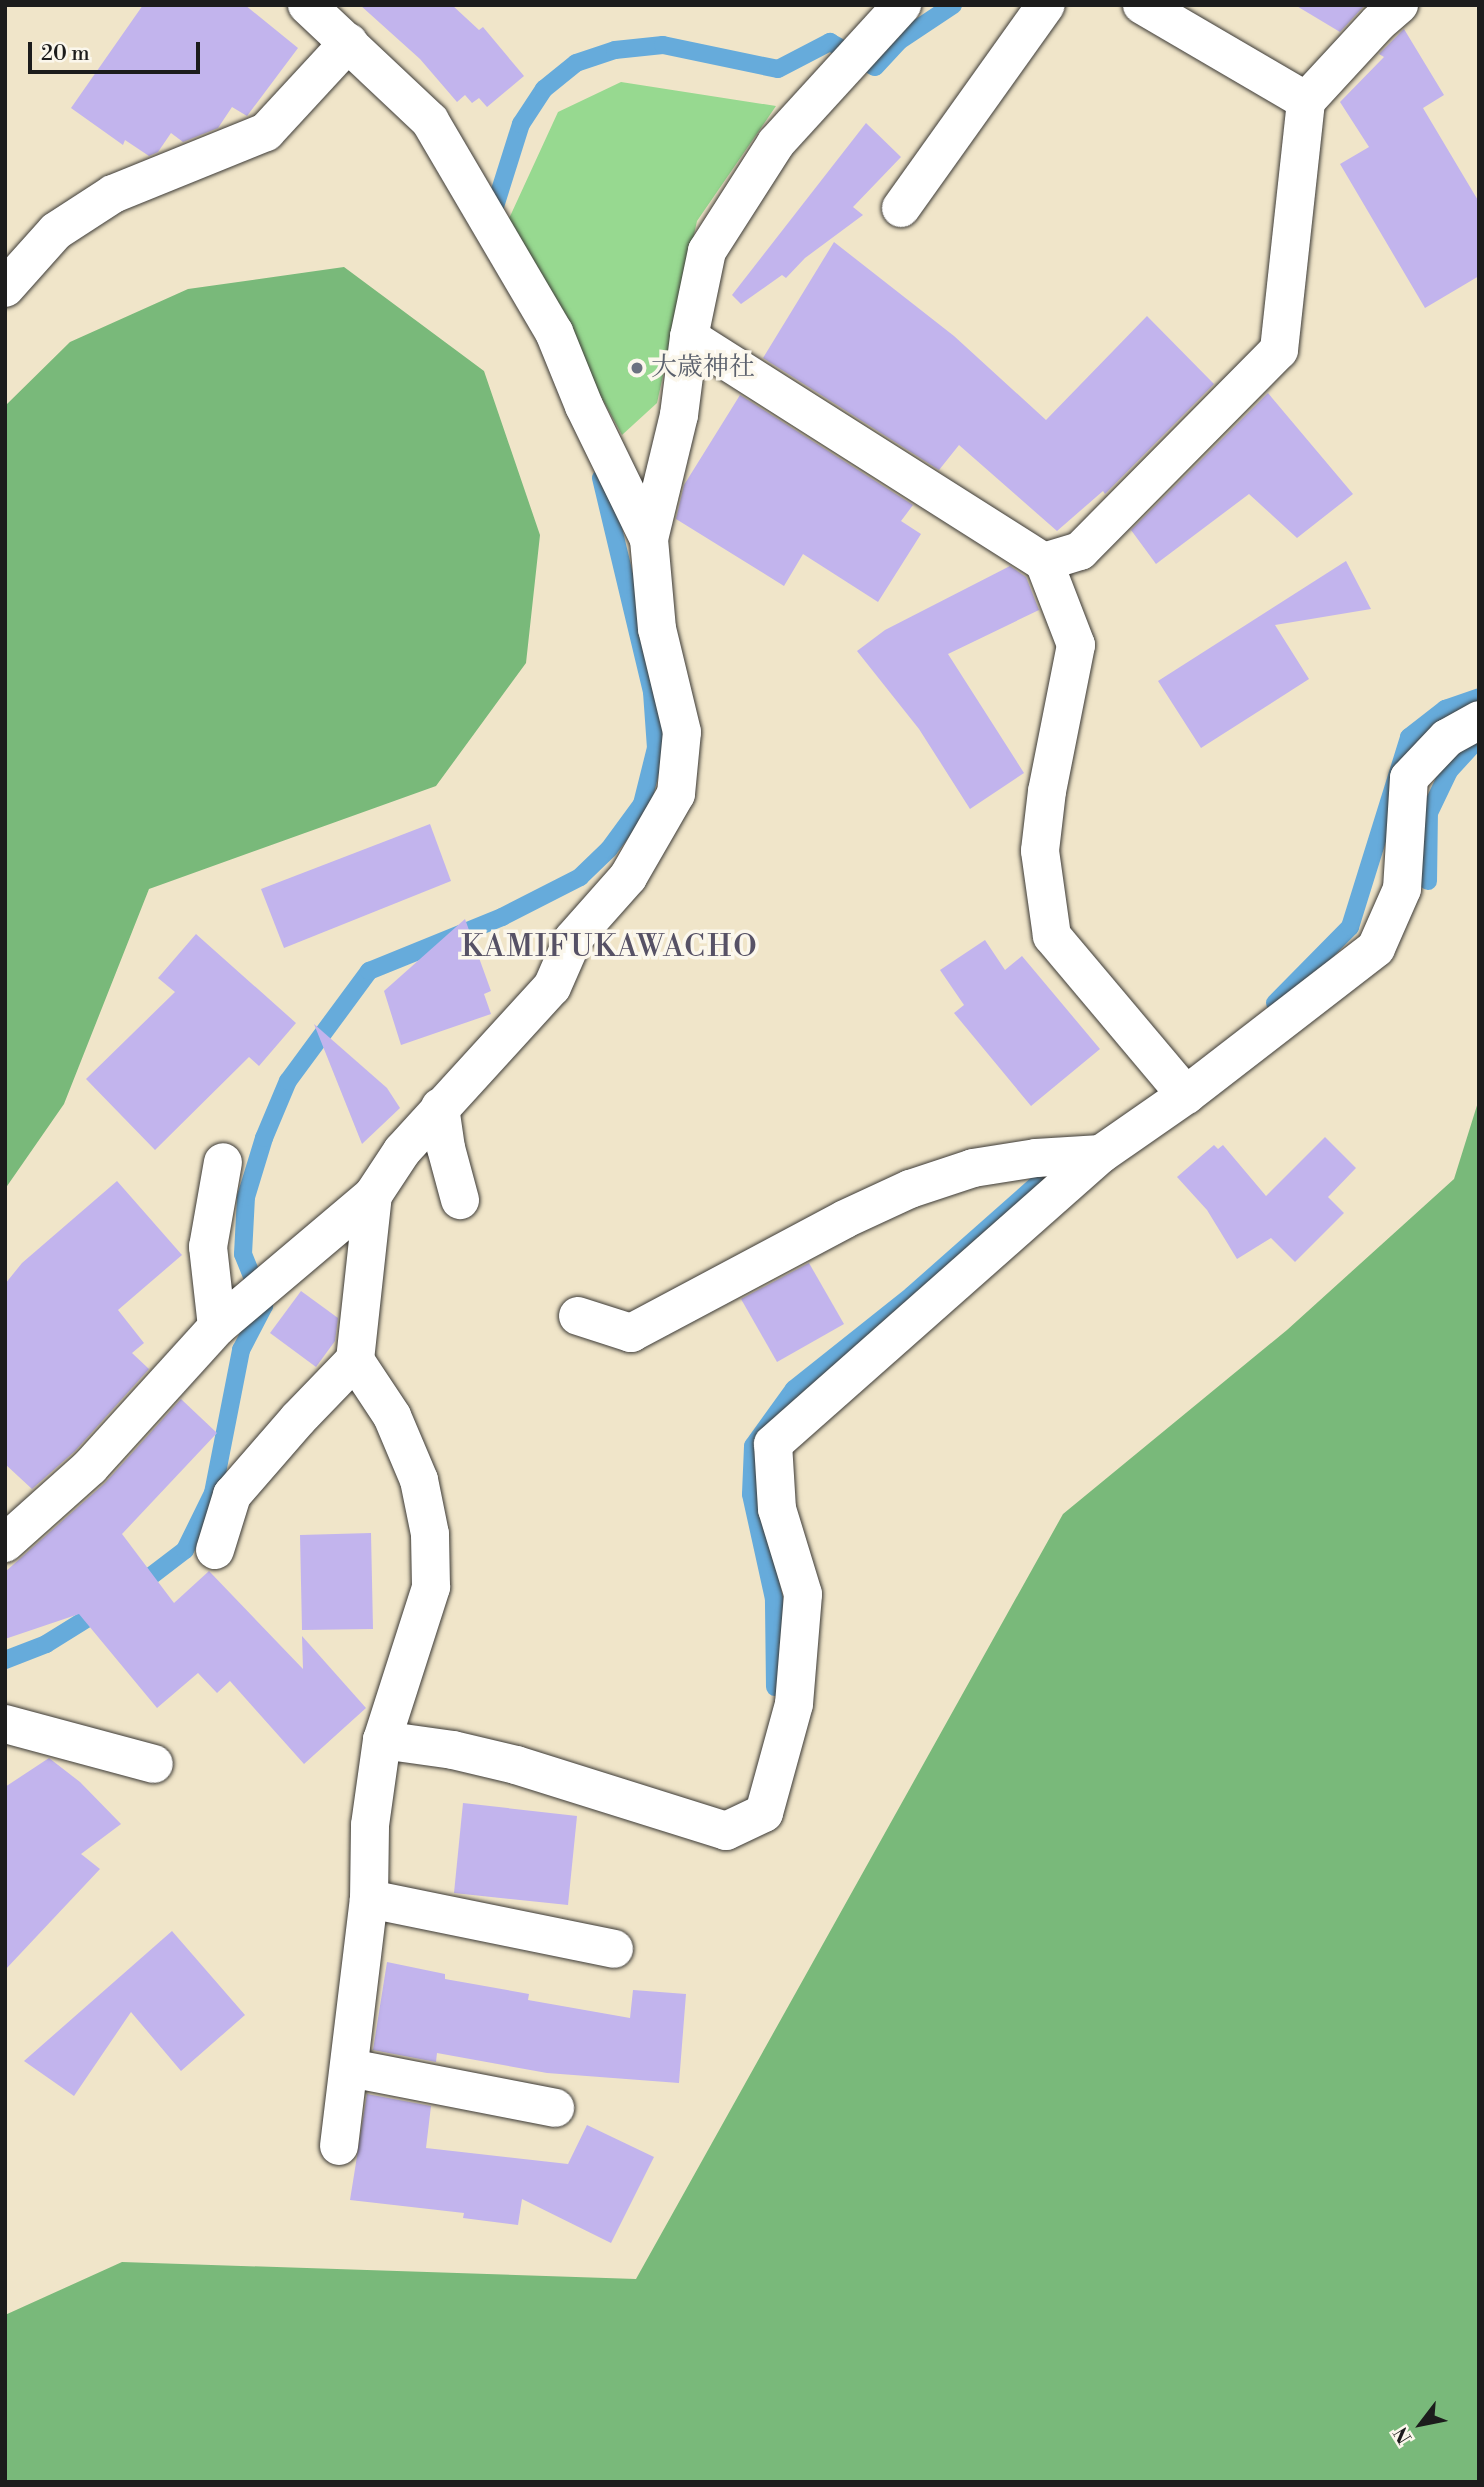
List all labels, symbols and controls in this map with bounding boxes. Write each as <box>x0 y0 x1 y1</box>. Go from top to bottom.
scale bar <box>32 28 203 72</box>
text: 20 m <box>41 41 90 67</box>
place label: 大歳神社 <box>651 352 755 384</box>
marker: 大歳神社 <box>629 360 645 376</box>
district label: KAMIFUKAWACHO <box>463 929 757 965</box>
north arrow <box>1386 2389 1456 2459</box>
text: N <box>1389 2422 1417 2448</box>

